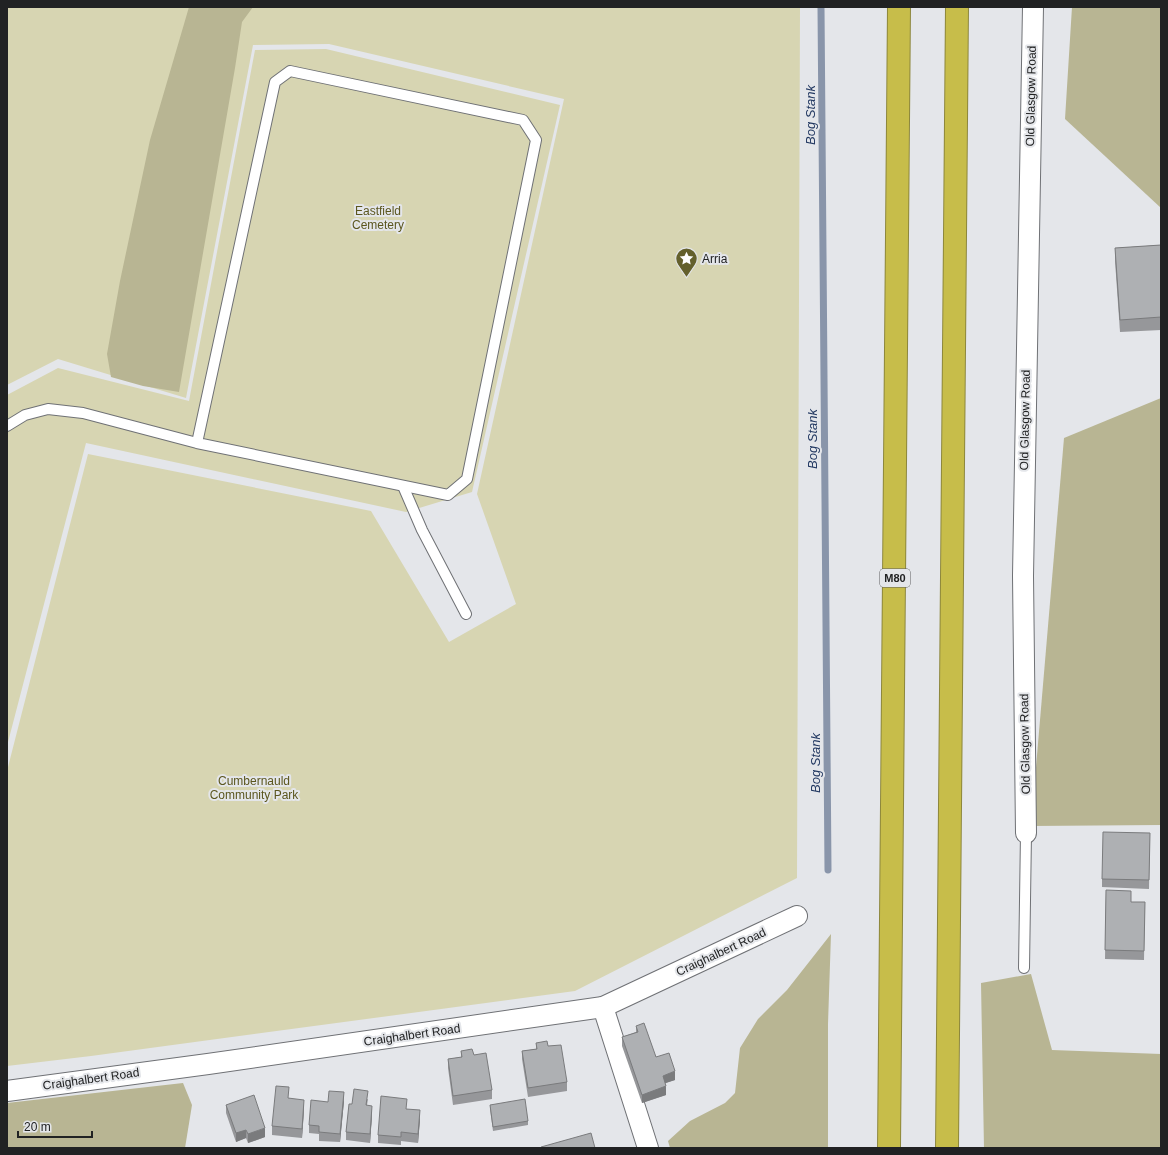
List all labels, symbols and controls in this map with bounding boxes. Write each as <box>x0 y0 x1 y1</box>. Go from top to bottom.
street label: Old Glasgow Road <box>1023 46 1039 146</box>
water label: Bog Stank <box>803 84 818 145</box>
park label: Eastfield Cemetery <box>352 204 404 232</box>
place icon: Arria <box>673 246 699 279</box>
place label: Arria <box>702 252 728 266</box>
street label: Old Glasgow Road <box>1017 370 1033 470</box>
water label: Bog Stank <box>805 408 820 469</box>
road number: M80 <box>880 569 910 587</box>
street label: Old Glasgow Road <box>1017 694 1033 794</box>
water label: Bog Stank <box>808 732 823 793</box>
park label: Cumbernauld Community Park <box>210 774 299 802</box>
street label: Craighalbert Road <box>674 925 768 979</box>
street label: Craighalbert Road <box>363 1021 461 1049</box>
street label: Craighalbert Road <box>42 1065 140 1093</box>
scale bar <box>18 1113 92 1139</box>
text: 20 m <box>24 1120 51 1134</box>

